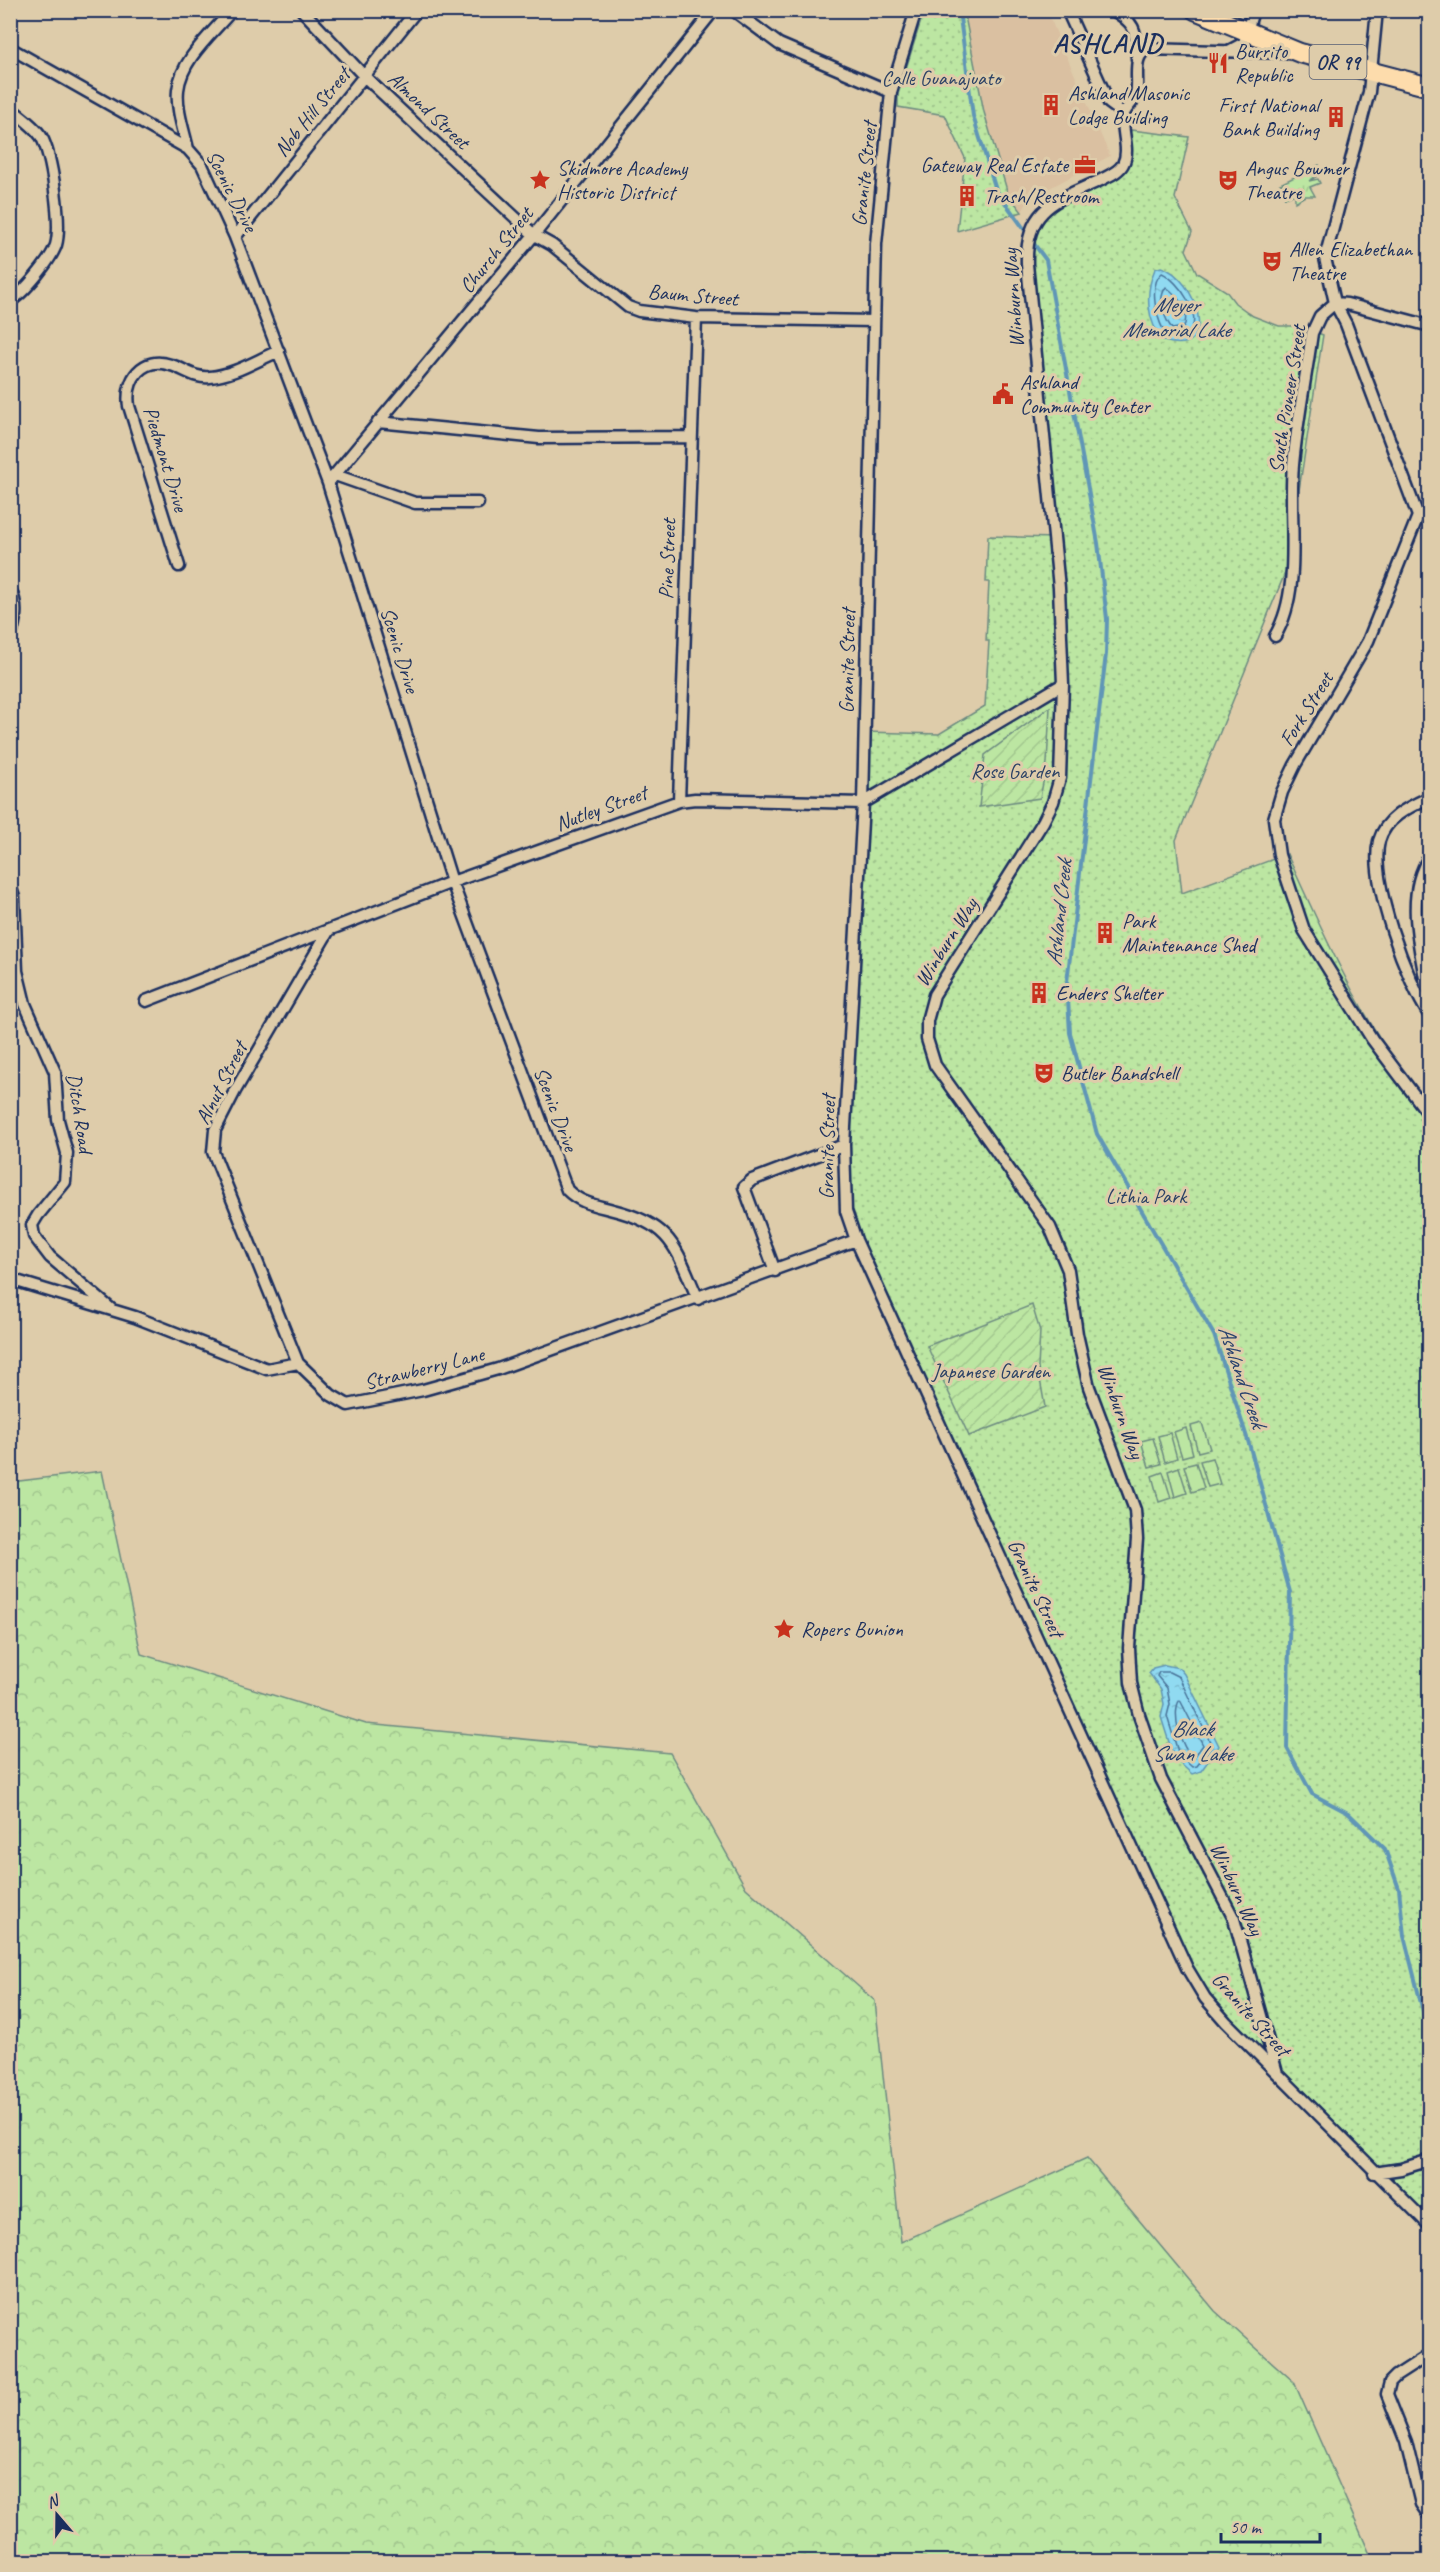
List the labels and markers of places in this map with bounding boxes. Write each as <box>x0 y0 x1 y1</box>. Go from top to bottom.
place label: Burrito Republic <box>1235 38 1294 88</box>
restaurant icon: Burrito Republic <box>1206 51 1230 75</box>
place label: Ashland Masonic Lodge Building <box>1068 80 1191 130</box>
place label: First National Bank Building <box>1219 92 1322 142</box>
building icon: Ashland Masonic Lodge Building <box>1039 93 1063 117</box>
building icon: First National Bank Building <box>1324 105 1348 129</box>
place label: Gateway Real Estate <box>921 152 1070 178</box>
office icon: Gateway Real Estate <box>1073 153 1097 177</box>
place label: Skidmore Academy Historic District <box>557 155 689 205</box>
place label: Angus Bowmer Theatre <box>1245 155 1350 205</box>
place icon: Skidmore Academy Historic District <box>528 168 552 192</box>
theatre icon: Angus Bowmer Theatre <box>1216 168 1240 192</box>
place label: Trash/Restroom <box>984 183 1101 209</box>
building icon: Trash/Restroom <box>955 184 979 208</box>
place label: Allen Elizabethan Theatre <box>1289 236 1414 286</box>
theatre icon: Allen Elizabethan Theatre <box>1260 249 1284 273</box>
place label: Ashland Community Center <box>1020 369 1151 419</box>
public building icon: Ashland Community Center <box>991 382 1015 406</box>
place label: Park Maintenance Shed <box>1122 908 1259 958</box>
building icon: Park Maintenance Shed <box>1093 921 1117 945</box>
place label: Enders Shelter <box>1056 980 1164 1006</box>
building icon: Enders Shelter <box>1027 981 1051 1005</box>
place label: Butler Bandshell <box>1061 1060 1181 1086</box>
theatre icon: Butler Bandshell <box>1032 1061 1056 1085</box>
place label: Ropers Bunion <box>801 1616 904 1642</box>
place icon: Ropers Bunion <box>772 1617 796 1641</box>

